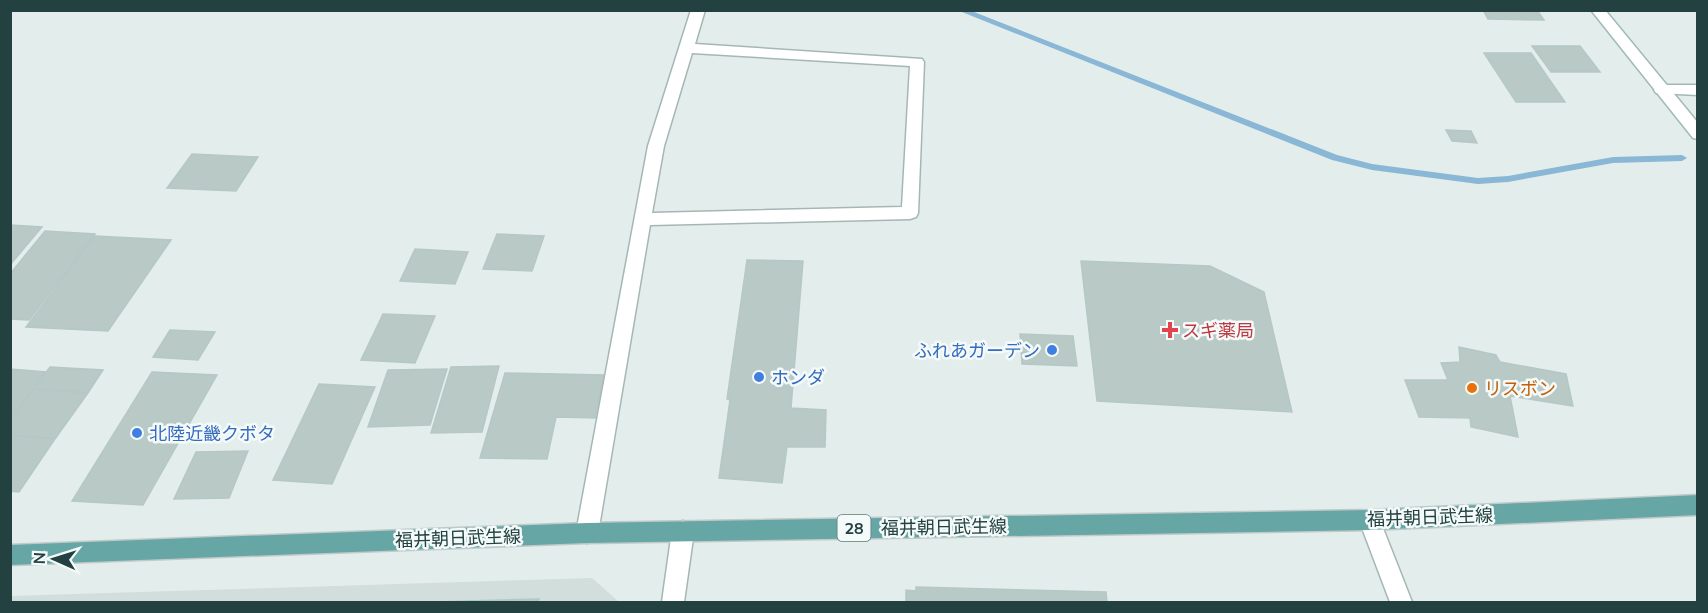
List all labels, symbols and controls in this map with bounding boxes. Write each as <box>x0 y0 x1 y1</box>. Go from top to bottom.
place label: スギ薬局 <box>1182 319 1254 342</box>
marker: スギ薬局 <box>1163 323 1177 337</box>
place label: ふれあガーデン <box>914 339 1040 362</box>
marker: ふれあガーデン <box>1045 343 1059 357</box>
place label: ホンダ <box>771 366 825 389</box>
marker: ホンダ <box>752 370 766 384</box>
place label: リスボン <box>1484 377 1556 400</box>
marker: リスボン <box>1465 381 1479 395</box>
place label: 北陸近畿クボタ <box>149 422 275 445</box>
marker: 北陸近畿クボタ <box>130 426 144 440</box>
street label: 福井朝日武生線 <box>1367 503 1493 531</box>
street label: 福井朝日武生線 <box>881 514 1007 540</box>
road number: 28 <box>838 515 870 541</box>
street label: 福井朝日武生線 <box>395 524 521 552</box>
north arrow <box>24 529 84 589</box>
text: N <box>29 552 49 565</box>

